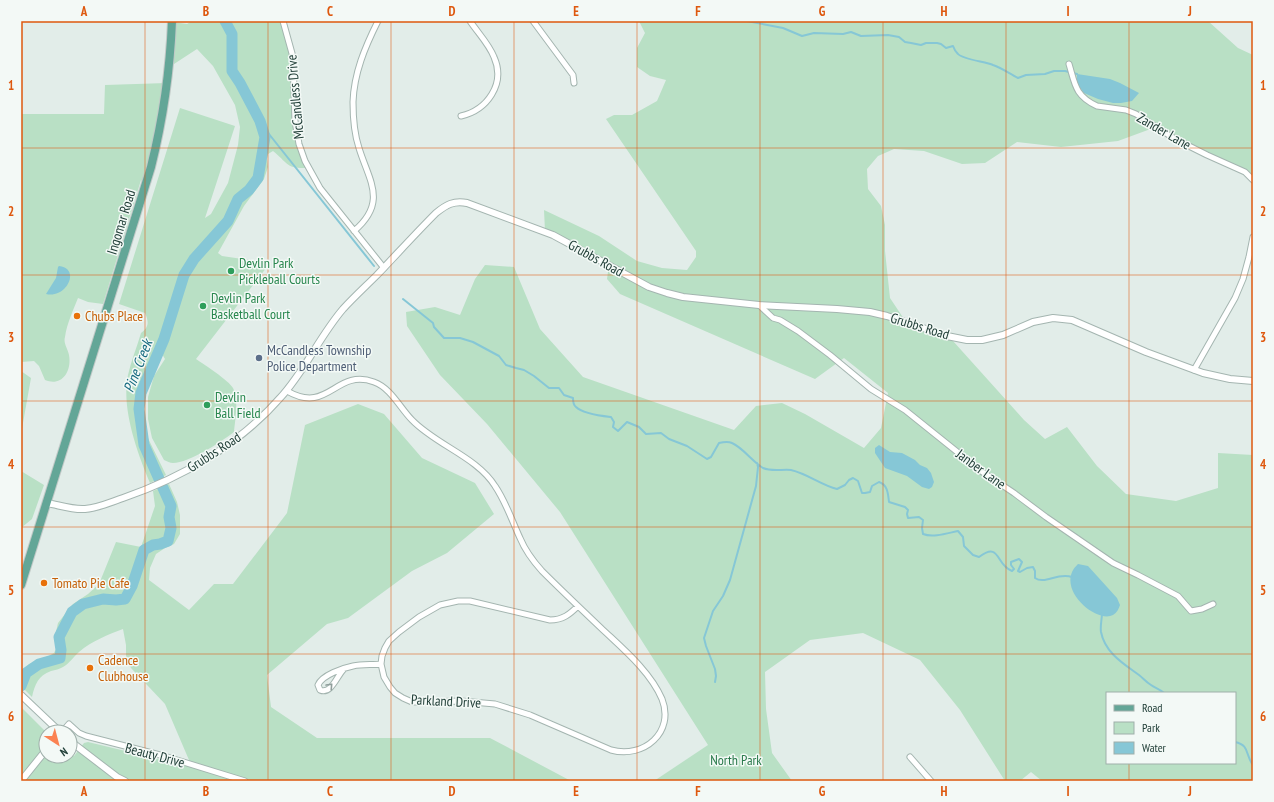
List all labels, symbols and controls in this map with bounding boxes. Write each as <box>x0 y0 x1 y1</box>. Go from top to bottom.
text: A <box>80 3 88 20</box>
text: B <box>203 3 209 20</box>
text: C <box>327 3 333 20</box>
text: D <box>449 3 456 20</box>
text: E <box>573 3 579 20</box>
text: F <box>695 3 701 20</box>
text: G <box>819 3 826 20</box>
text: H <box>941 3 948 20</box>
text: I <box>1066 3 1070 20</box>
text: J <box>1187 3 1192 20</box>
street label: McCandless Drive <box>282 54 308 140</box>
text: 1 <box>8 77 14 94</box>
text: 1 <box>1260 77 1266 94</box>
street label: Zander Lane <box>1134 108 1194 154</box>
street label: Ingomar Road <box>103 187 139 257</box>
text: 2 <box>8 203 14 220</box>
text: 2 <box>1260 203 1266 220</box>
street label: Grubbs Road <box>565 235 627 281</box>
place label: Devlin Park Pickleball Courts <box>239 254 320 288</box>
marker: Devlin Park Pickleball Courts <box>226 266 236 276</box>
place label: Devlin Park Basketball Court <box>211 289 290 323</box>
marker: Devlin Park Basketball Court <box>198 301 208 311</box>
place label: Chubs Place <box>85 307 143 325</box>
street label: Grubbs Road <box>888 309 952 343</box>
marker: Chubs Place <box>72 311 82 321</box>
text: 3 <box>8 329 14 346</box>
text: 3 <box>1260 329 1266 346</box>
water label: Pine Creek <box>119 335 157 395</box>
place label: McCandless Township Police Department <box>267 341 371 375</box>
marker: McCandless Township Police Department <box>254 353 264 363</box>
place label: Devlin Ball Field <box>215 388 261 422</box>
marker: Devlin Ball Field <box>202 400 212 410</box>
street label: Grubbs Road <box>184 428 244 476</box>
street label: Janber Lane <box>952 444 1009 493</box>
text: 4 <box>8 456 15 473</box>
text: 4 <box>1260 456 1267 473</box>
place label: Tomato Pie Cafe <box>52 574 130 592</box>
marker: Tomato Pie Cafe <box>39 578 49 588</box>
text: 5 <box>8 582 14 599</box>
text: 5 <box>1260 582 1266 599</box>
place label: Cadence Clubhouse <box>98 651 149 685</box>
marker: Cadence Clubhouse <box>85 663 95 673</box>
one-way arrow <box>326 683 333 691</box>
street label: Parkland Drive <box>410 690 482 712</box>
legend <box>1106 692 1236 764</box>
text: Road <box>1142 700 1162 715</box>
text: 6 <box>8 708 14 725</box>
text: 6 <box>1260 708 1266 725</box>
text: Park <box>1142 720 1160 735</box>
north arrow <box>38 724 78 764</box>
street label: Beauty Drive <box>123 738 187 772</box>
text: Water <box>1142 740 1167 755</box>
text: N <box>57 745 70 760</box>
park label: North Park <box>710 751 762 769</box>
text: A <box>80 783 88 800</box>
text: B <box>203 783 209 800</box>
text: C <box>327 783 333 800</box>
text: D <box>449 783 456 800</box>
text: E <box>573 783 579 800</box>
text: F <box>695 783 701 800</box>
text: G <box>819 783 826 800</box>
text: H <box>941 783 948 800</box>
text: I <box>1066 783 1070 800</box>
text: J <box>1187 783 1192 800</box>

